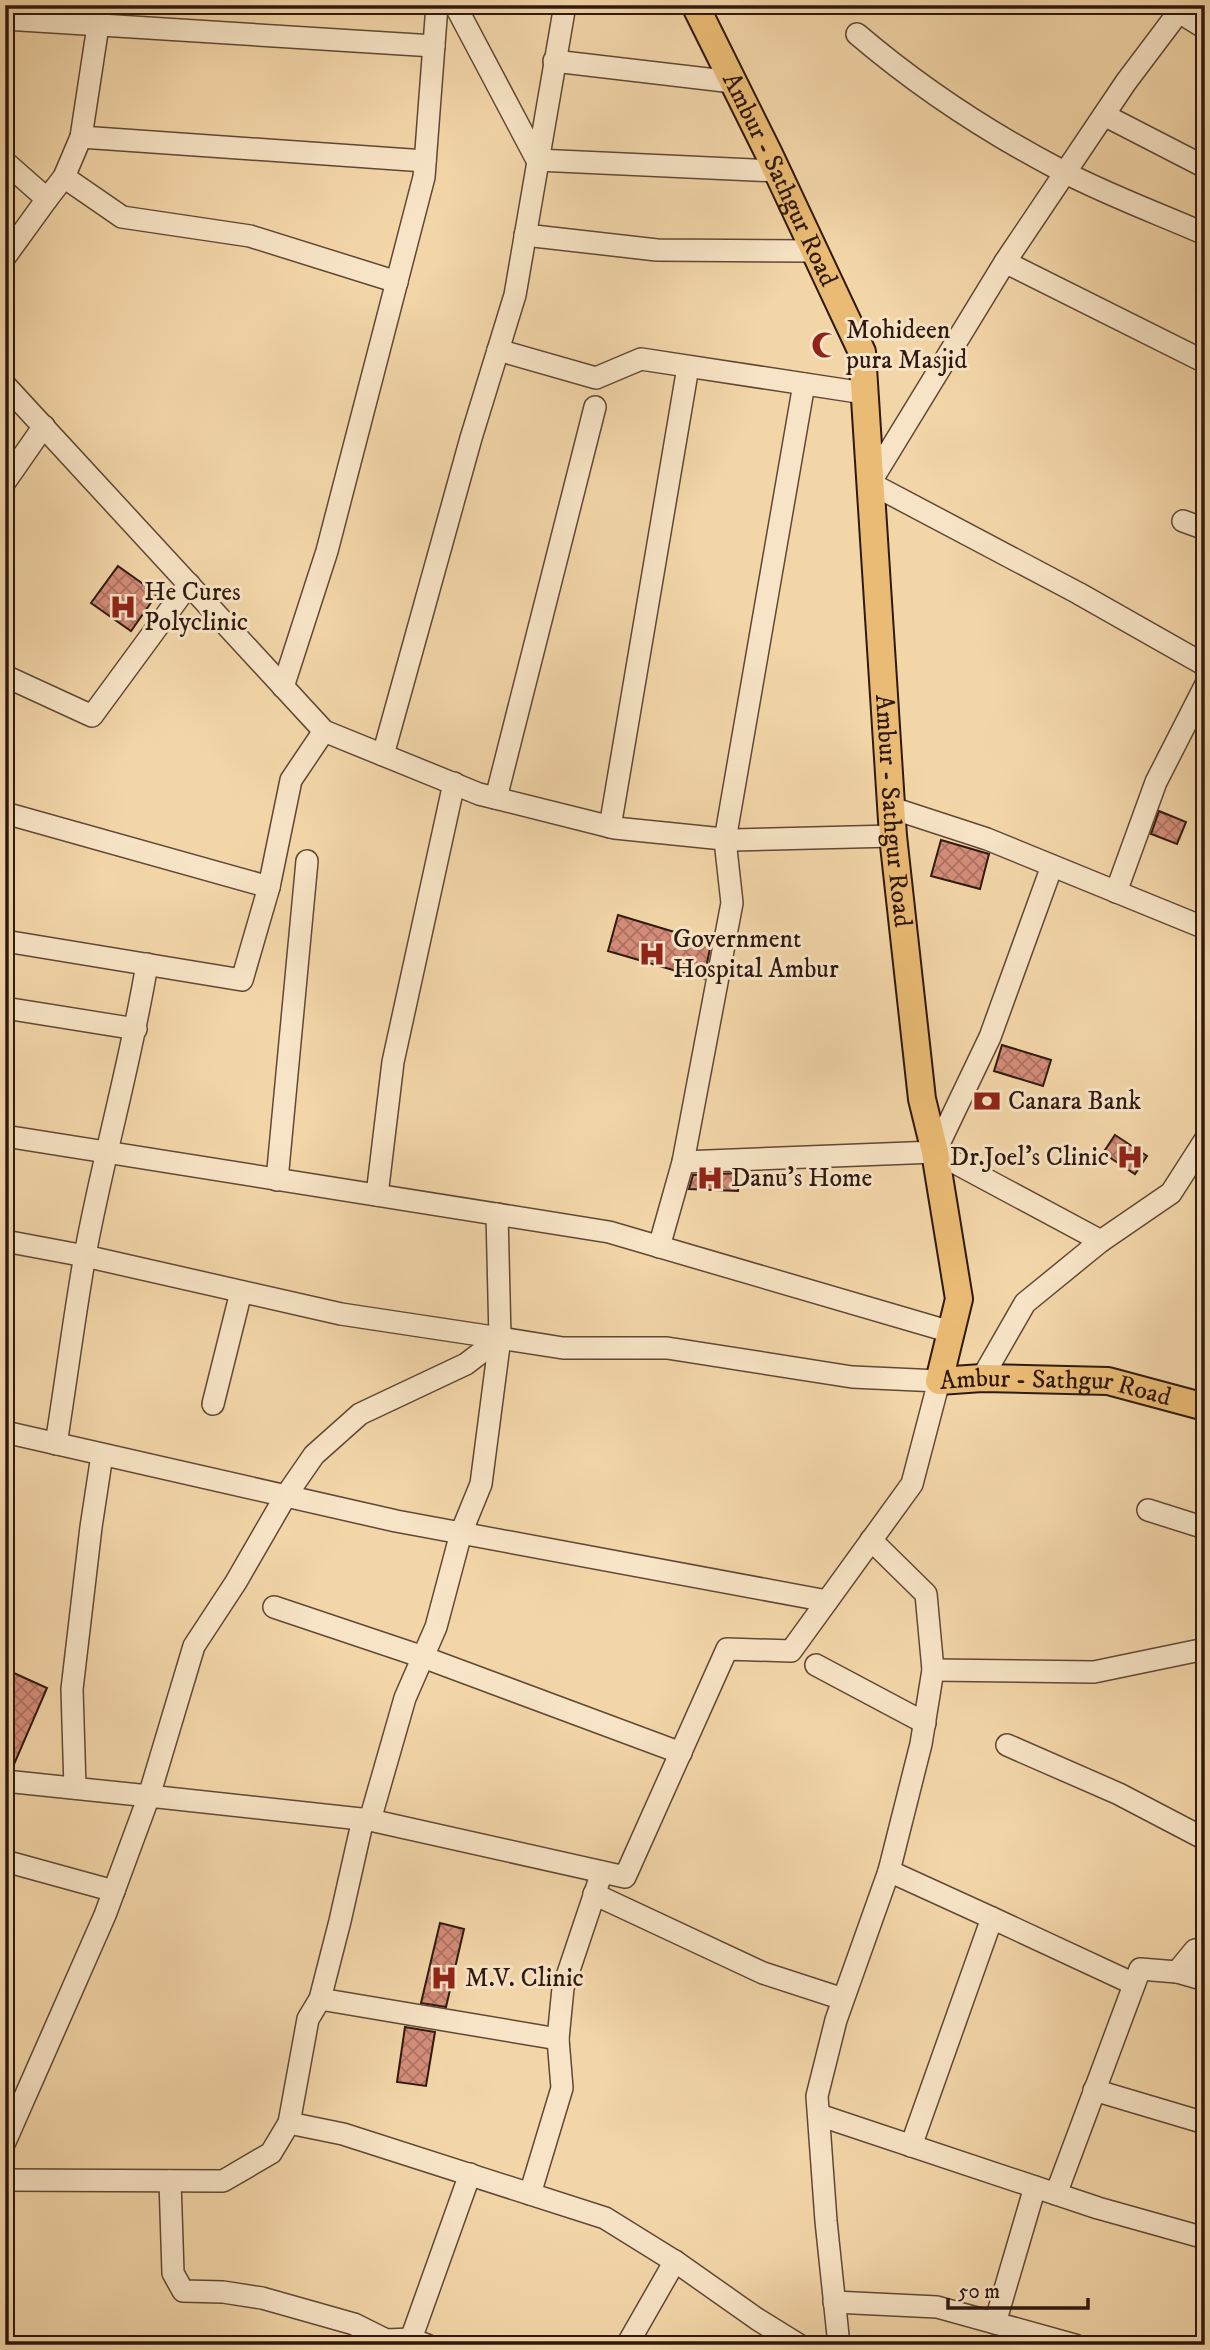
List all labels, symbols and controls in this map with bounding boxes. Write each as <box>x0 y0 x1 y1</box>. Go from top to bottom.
street label: Ambur - Sathgur Road <box>715 67 845 292</box>
place label: Mohideen pura Masjid <box>845 314 967 377</box>
mosque icon: Mohideen pura Masjid <box>810 330 840 360</box>
place label: He Cures Polyclinic <box>144 576 248 639</box>
hospital icon: He Cures Polyclinic <box>108 592 138 622</box>
street label: Ambur - Sathgur Road <box>867 694 919 929</box>
place label: Government Hospital Ambur <box>673 923 839 986</box>
hospital icon: Government Hospital Ambur <box>637 939 667 969</box>
place label: Canara Bank <box>1008 1085 1141 1118</box>
bank icon: Canara Bank <box>972 1086 1002 1116</box>
place label: Dr.Joel's Clinic <box>950 1141 1109 1174</box>
hospital icon: Dr.Joel's Clinic <box>1115 1142 1145 1172</box>
place label: Danu's Home <box>731 1162 872 1195</box>
hospital icon: Danu's Home <box>695 1163 725 1193</box>
street label: Ambur - Sathgur Road <box>939 1361 1175 1414</box>
place label: M.V. Clinic <box>465 1962 584 1995</box>
hospital icon: M.V. Clinic <box>429 1963 459 1993</box>
scale bar <box>948 2266 1088 2310</box>
text: 50 m <box>958 2279 1000 2305</box>

